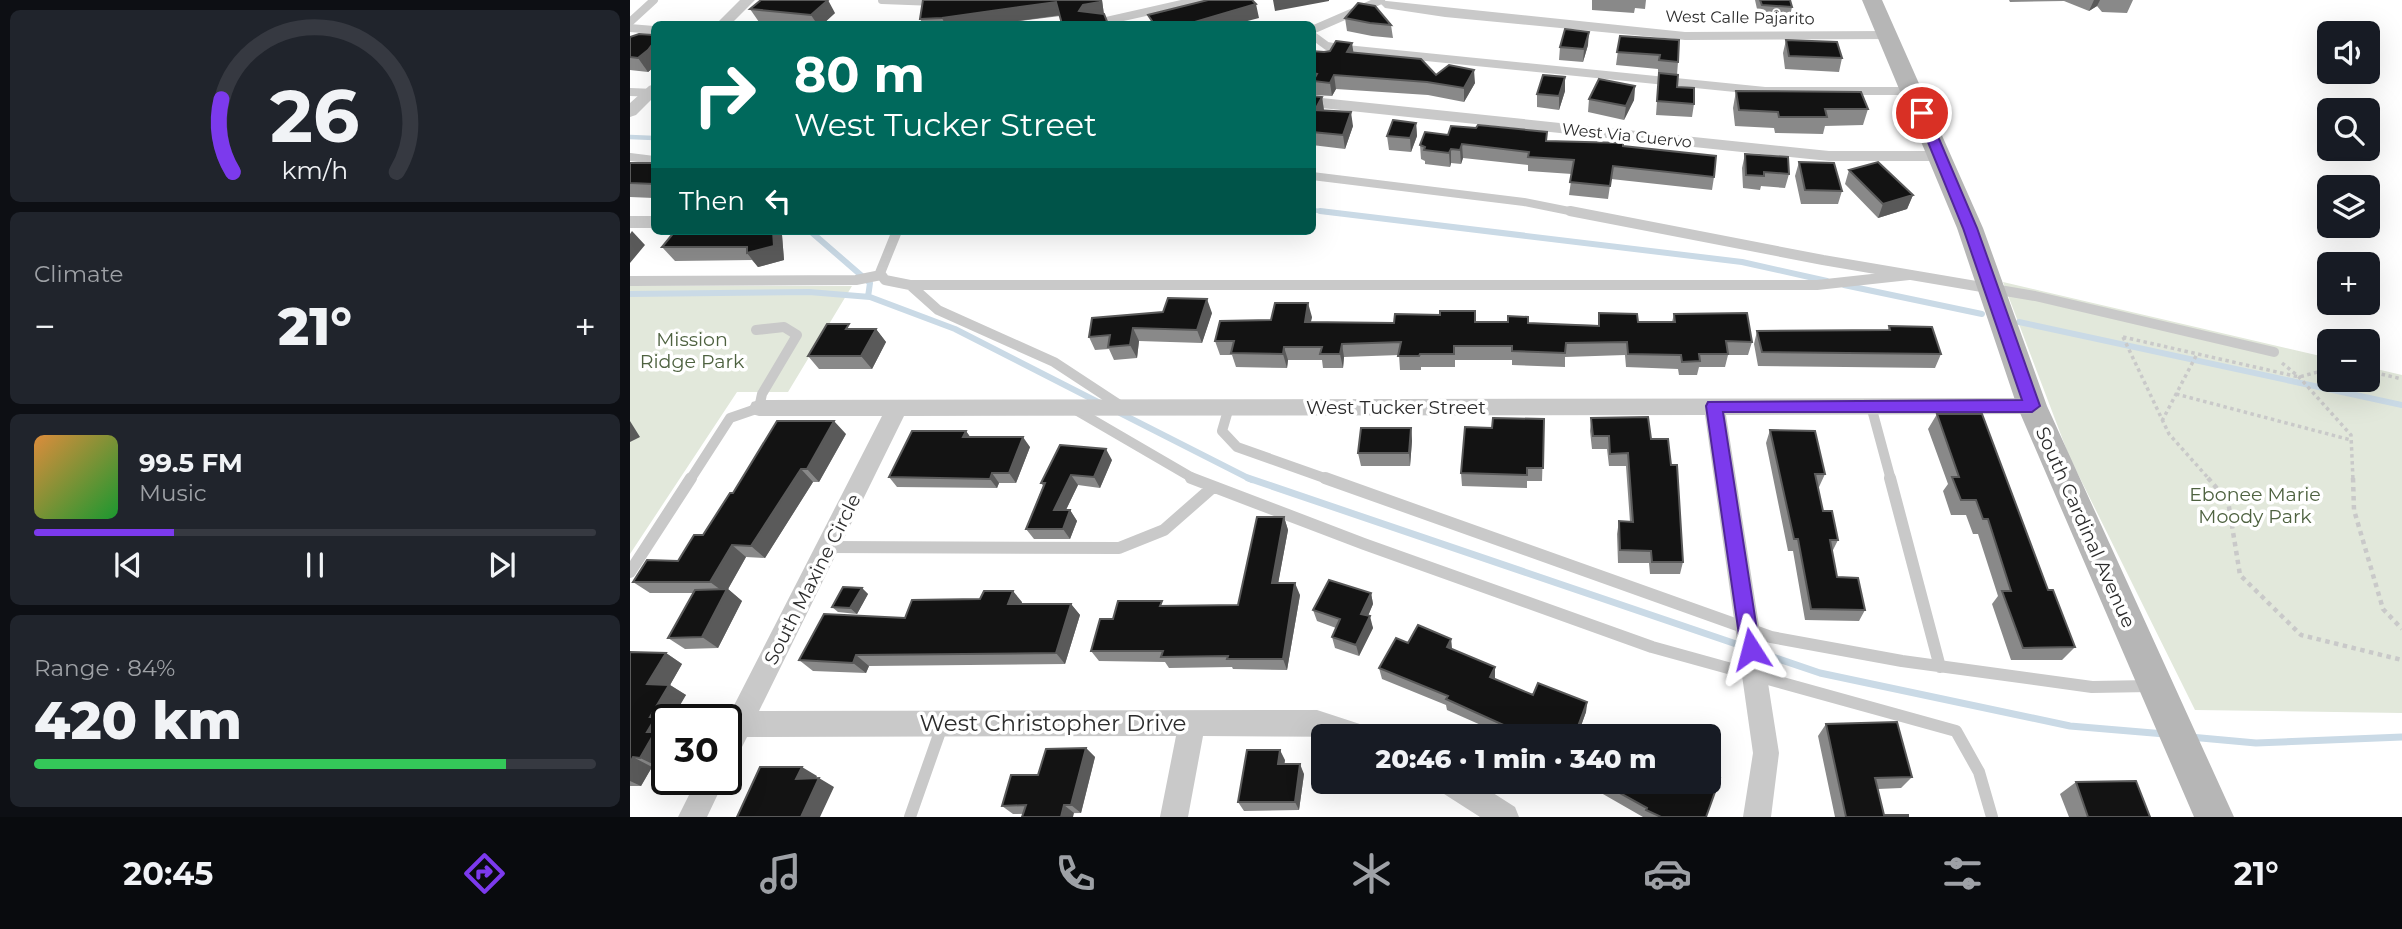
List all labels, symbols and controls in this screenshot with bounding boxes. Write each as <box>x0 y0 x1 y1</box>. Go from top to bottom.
street label: West Calle Pajarito <box>1665 7 1815 28</box>
map controls <box>2317 21 2380 392</box>
button: sound <box>2317 21 2380 84</box>
text: 80 m <box>794 45 925 104</box>
icon: right <box>679 49 770 140</box>
text: 26 <box>270 72 360 160</box>
pin <box>1892 83 1952 143</box>
icon: arrive <box>1903 94 1941 132</box>
button: search <box>2317 98 2380 161</box>
text: West Tucker Street <box>794 105 1097 144</box>
street label: West Via Cuervo <box>1561 119 1693 152</box>
text: km/h <box>282 155 348 185</box>
button: layers <box>2317 175 2380 238</box>
icon: left <box>759 182 797 220</box>
text: Then <box>679 185 745 217</box>
button: + <box>2317 252 2380 315</box>
text: Climate <box>34 260 123 288</box>
text: 21° <box>278 295 352 358</box>
text: − <box>34 303 56 350</box>
text: + <box>574 303 596 350</box>
park label: Mission Ridge Park <box>640 328 745 373</box>
button: − <box>2317 329 2380 392</box>
street label: West Tucker Street <box>1306 396 1486 419</box>
street label: South Cardinal Avenue <box>2031 423 2140 631</box>
text: 99.5 FM <box>139 447 243 479</box>
text: Music <box>139 479 207 507</box>
park label: Ebonee Marie Moody Park <box>2189 483 2321 528</box>
street label: South Maxine Circle <box>759 490 866 669</box>
icon: previous <box>109 546 147 584</box>
icon: pause <box>296 546 334 584</box>
icon: next <box>483 546 521 584</box>
position arrow <box>1714 612 1788 686</box>
text: Range · 84% <box>34 654 175 682</box>
text: 420 km <box>34 689 242 752</box>
speed limit sign: 30 <box>651 704 742 795</box>
street label: West Christopher Drive <box>920 709 1186 737</box>
text: 20:46 · 1 min · 340 m <box>1376 743 1656 775</box>
icon: directions <box>460 849 509 898</box>
icon: music <box>756 849 805 898</box>
icon: phone <box>1051 849 1100 898</box>
icon: climate <box>1347 849 1396 898</box>
icon: car <box>1643 849 1692 898</box>
icon: filters <box>1938 849 1987 898</box>
text: 20:45 <box>123 854 213 893</box>
text: 21° <box>2234 854 2279 893</box>

